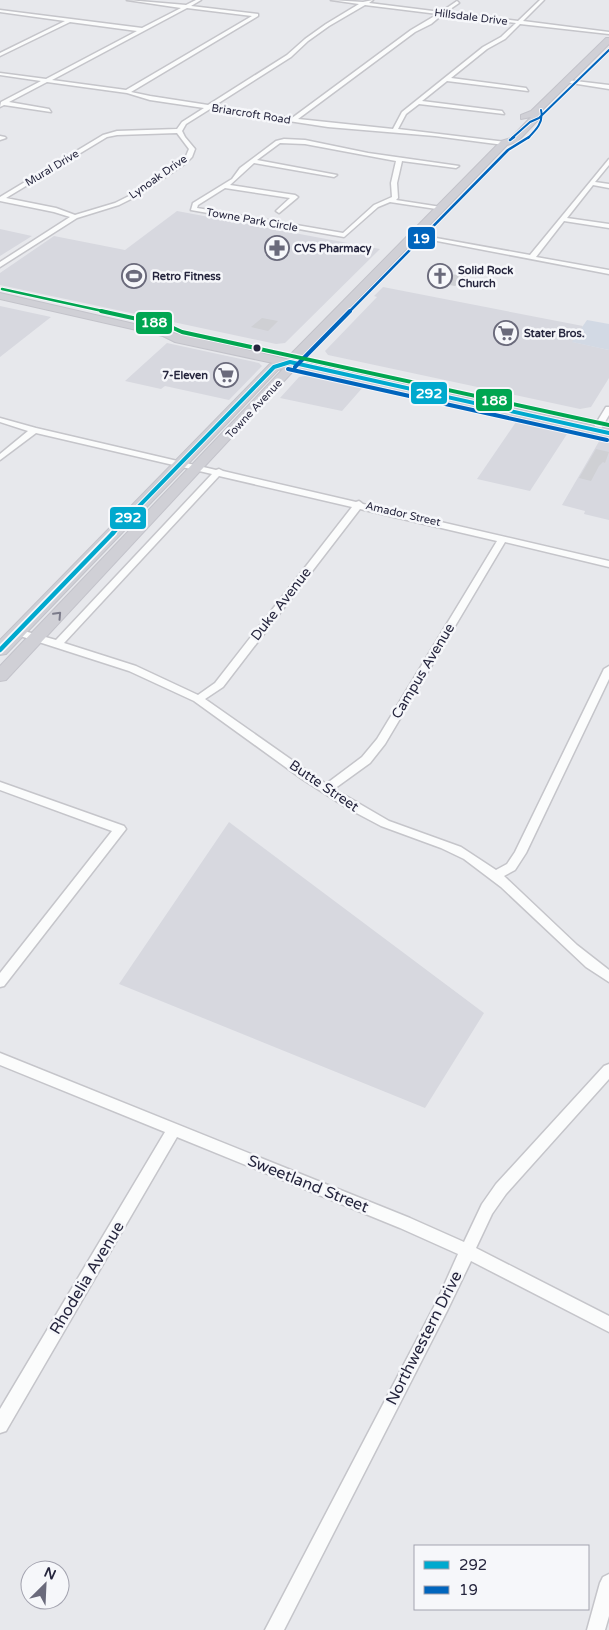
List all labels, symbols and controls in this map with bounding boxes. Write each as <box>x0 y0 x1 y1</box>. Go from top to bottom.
street label: Hillsdale Drive <box>434 6 508 28</box>
street label: Briarcroft Road <box>210 101 292 127</box>
street label: Mural Drive <box>23 147 81 189</box>
street label: Lynoak Drive <box>127 152 189 202</box>
street label: Towne Park Circle <box>205 206 299 234</box>
line badge: 19 <box>407 226 436 250</box>
text: 19 <box>412 230 430 247</box>
pharmacy icon: CVS Pharmacy <box>264 235 290 261</box>
place label: CVS Pharmacy <box>294 242 371 256</box>
sports icon: Retro Fitness <box>121 263 147 289</box>
church icon: Solid Rock Church <box>427 263 453 289</box>
place label: Solid Rock Church <box>458 264 513 290</box>
place label: Retro Fitness <box>152 270 222 283</box>
line badge: 188 <box>135 311 173 335</box>
text: 188 <box>141 314 167 331</box>
supermarket icon: Stater Bros. <box>493 320 519 346</box>
place label: Stater Bros. <box>524 327 585 340</box>
unlabelled marker <box>252 343 262 353</box>
supermarket icon: 7-Eleven <box>213 362 239 388</box>
place label: 7-Eleven <box>162 369 208 382</box>
street label: Towne Avenue <box>223 377 285 441</box>
line badge: 292 <box>410 381 448 405</box>
text: 292 <box>416 385 442 402</box>
line badge: 188 <box>475 388 513 412</box>
text: 188 <box>481 392 507 409</box>
street label: Amador Street <box>364 499 442 529</box>
line badge: 292 <box>109 506 147 530</box>
text: 292 <box>115 509 141 526</box>
street label: Duke Avenue <box>247 564 315 644</box>
one-way arrow <box>52 612 61 621</box>
street label: Campus Avenue <box>388 620 458 722</box>
street label: Butte Street <box>286 756 363 816</box>
street label: Sweetland Street <box>245 1151 371 1217</box>
street label: Rhodelia Avenue <box>45 1218 129 1338</box>
street label: Northwestern Drive <box>382 1268 466 1408</box>
legend <box>414 1545 589 1610</box>
text: 292 <box>459 1556 487 1574</box>
north arrow <box>20 1560 70 1610</box>
text: N <box>41 1564 59 1584</box>
text: 19 <box>459 1581 478 1599</box>

